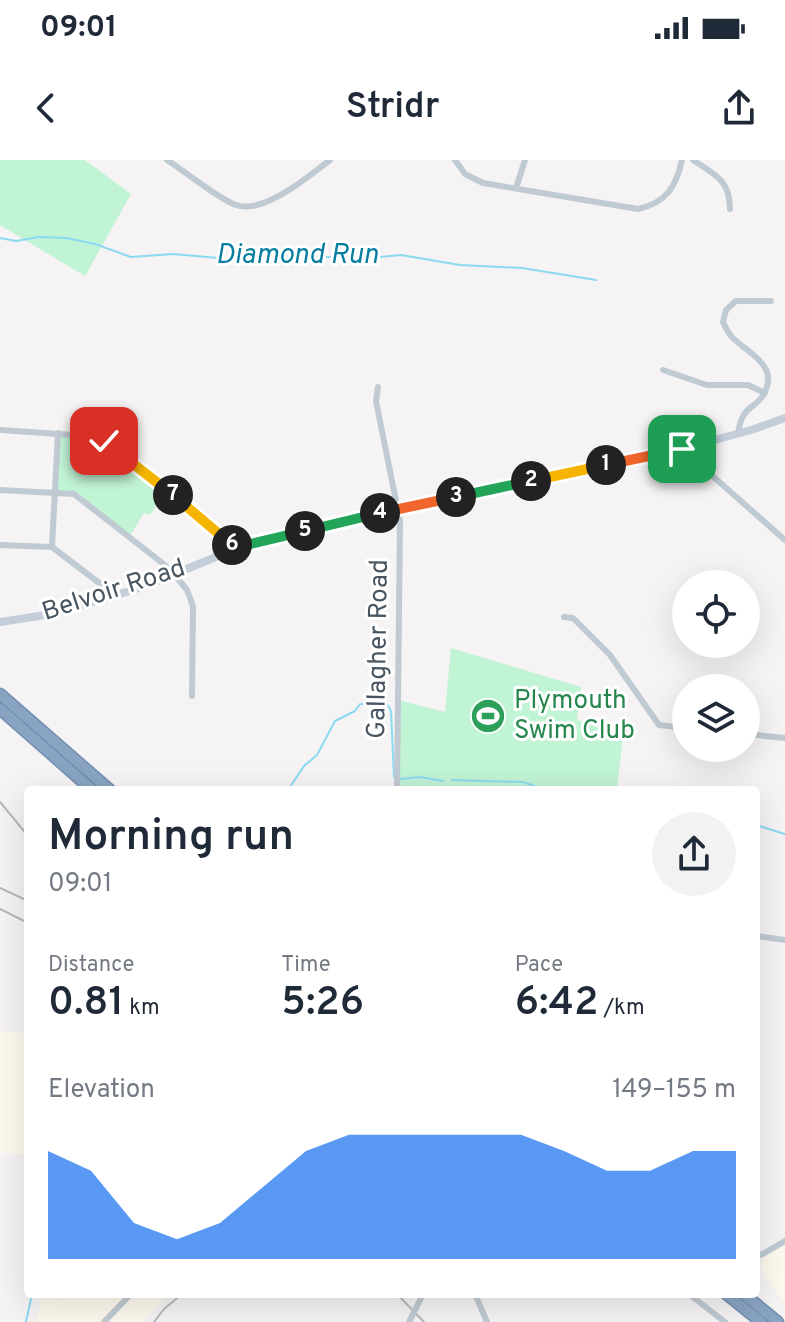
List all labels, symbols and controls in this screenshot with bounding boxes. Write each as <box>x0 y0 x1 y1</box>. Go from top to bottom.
text: 09:01 <box>40 10 117 47</box>
text: Stridr <box>346 85 439 131</box>
icon: back <box>24 86 68 130</box>
icon: share <box>717 86 761 130</box>
water label: Diamond Run <box>216 238 378 274</box>
pin <box>70 407 138 475</box>
pin <box>648 415 716 483</box>
icon: check <box>82 419 126 463</box>
icon: arrive <box>660 427 704 471</box>
pin: 1 <box>586 445 626 485</box>
text: 1 <box>602 451 610 478</box>
pin: 2 <box>511 461 551 501</box>
text: 2 <box>524 467 538 494</box>
pin: 7 <box>153 475 193 515</box>
pin: 3 <box>436 477 476 517</box>
text: 7 <box>167 481 179 508</box>
text: 3 <box>449 483 463 510</box>
pin: 4 <box>360 493 400 533</box>
text: 4 <box>373 499 387 526</box>
pin: 5 <box>285 511 325 551</box>
text: 5 <box>298 517 312 544</box>
pin: 6 <box>212 525 252 565</box>
text: 6 <box>225 531 239 558</box>
street label: Belvoir Road <box>38 552 190 630</box>
street label: Gallagher Road <box>361 559 397 739</box>
map controls <box>672 570 760 762</box>
button: locate <box>672 570 760 658</box>
button: layers <box>672 674 760 762</box>
place label: Plymouth Swim Club <box>514 685 635 748</box>
sports icon: Plymouth Swim Club <box>469 697 507 735</box>
text: Morning run <box>48 810 294 866</box>
button: share <box>652 812 736 896</box>
text: 09:01 <box>48 868 112 901</box>
text: Distance <box>48 952 134 979</box>
text: Time <box>281 952 331 979</box>
text: Pace <box>515 952 563 979</box>
text: 0.81 <box>48 979 124 1029</box>
text: 5:26 <box>281 979 364 1029</box>
text: 6:42 <box>515 979 598 1029</box>
text: km <box>124 995 160 1022</box>
text: /km <box>598 995 645 1022</box>
text: Elevation <box>48 1074 155 1107</box>
text: 149–155 m <box>612 1074 736 1107</box>

